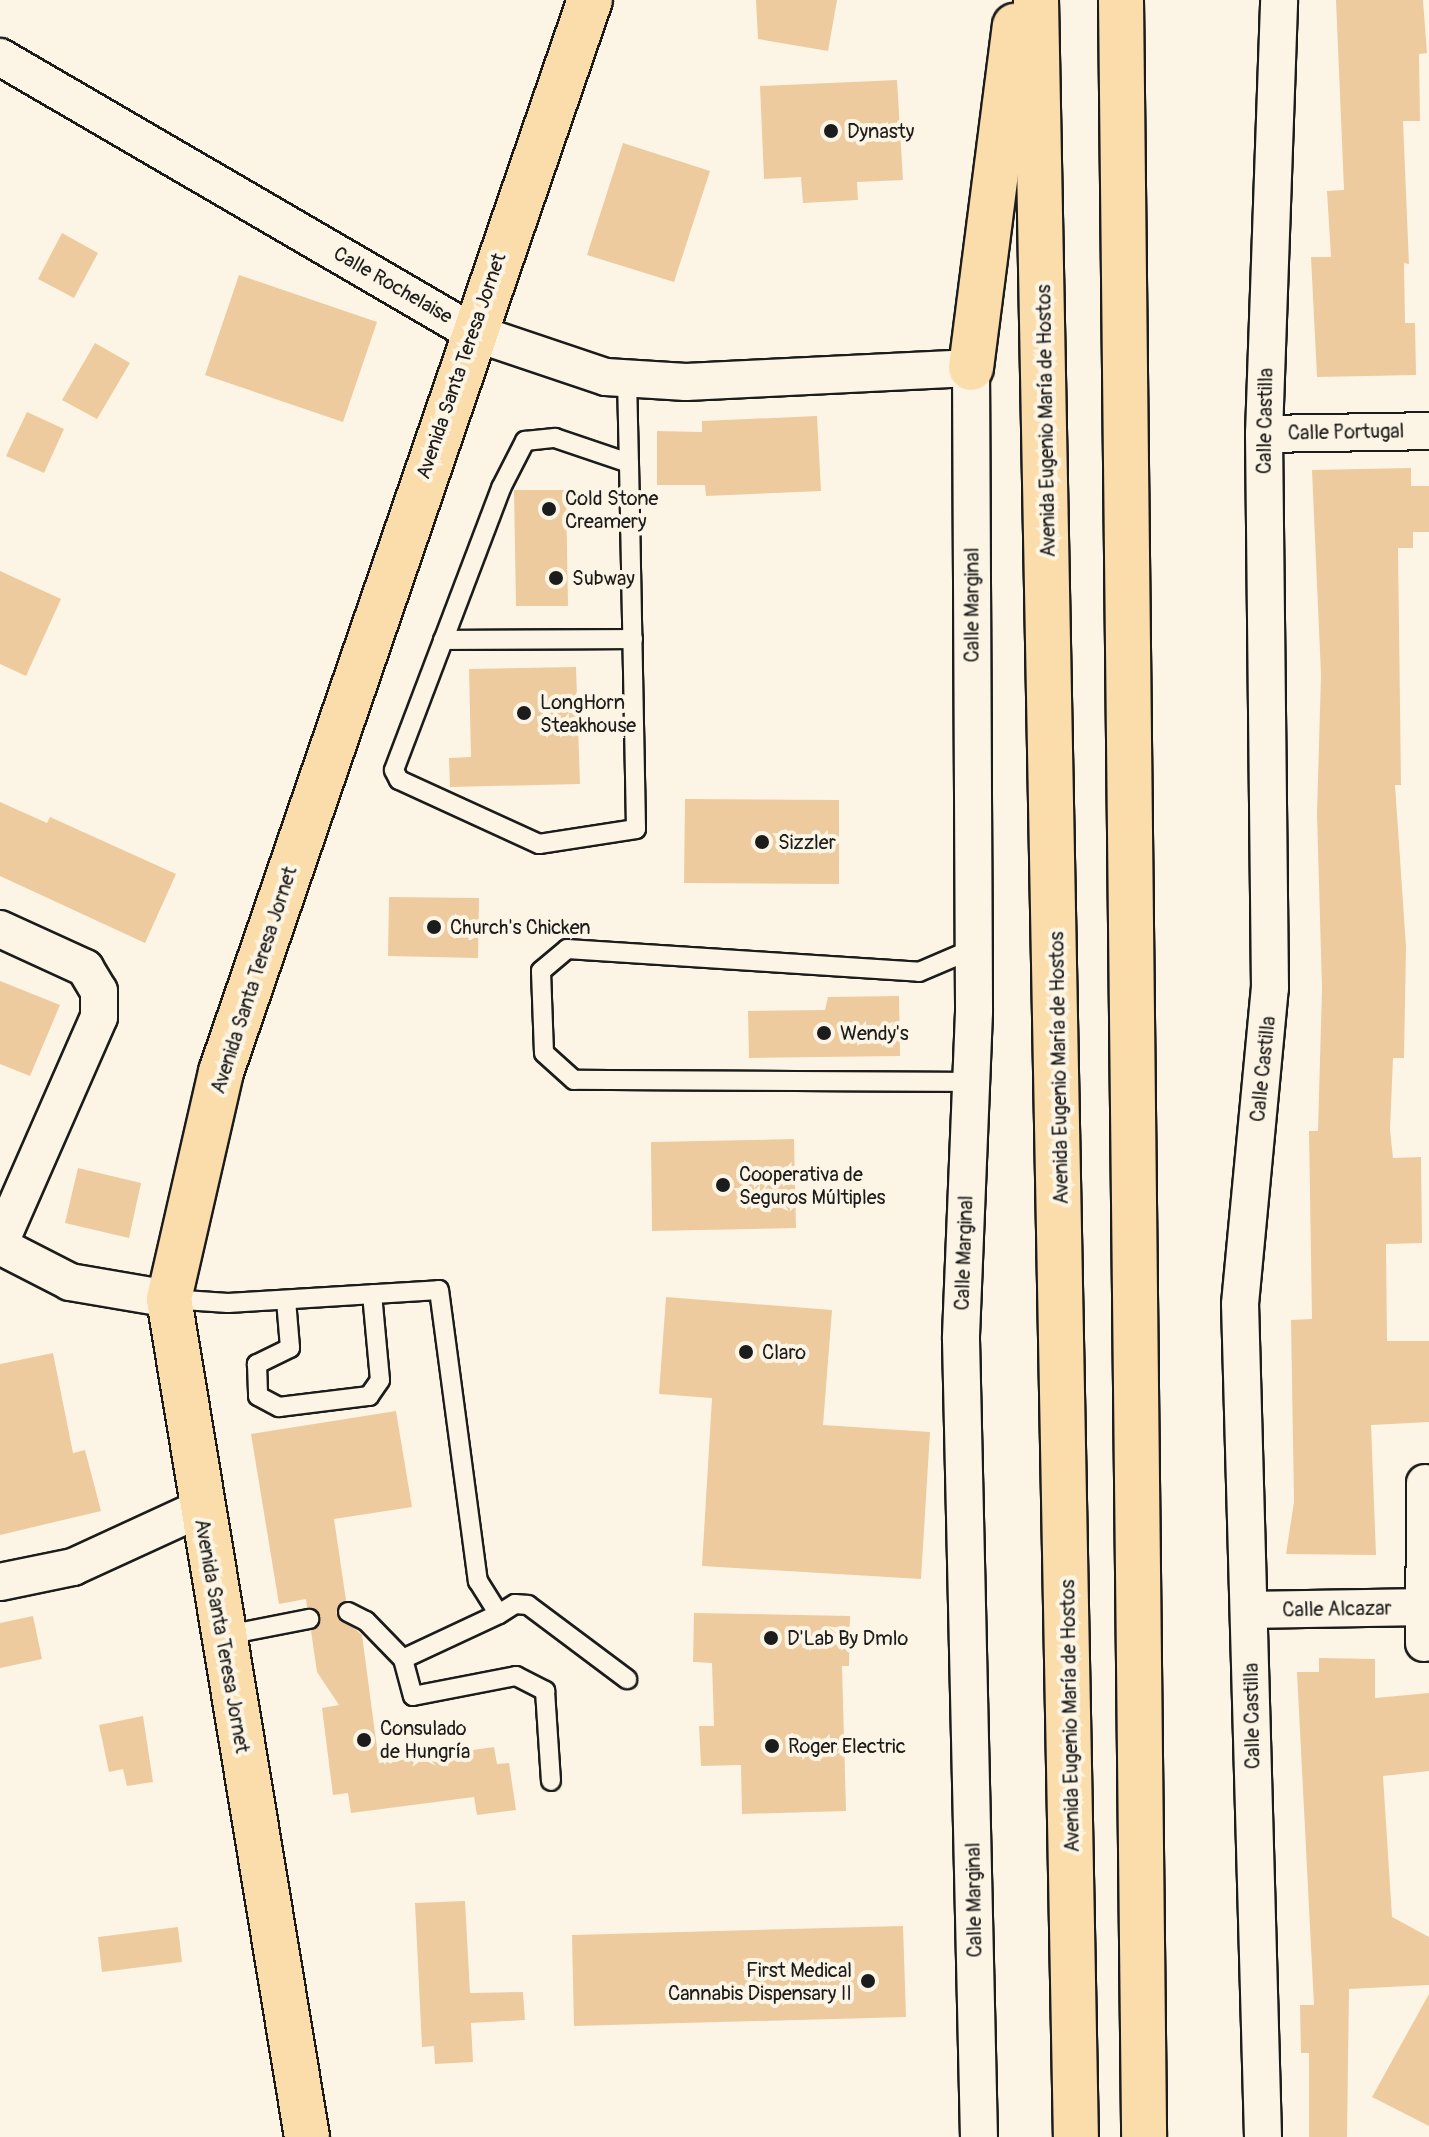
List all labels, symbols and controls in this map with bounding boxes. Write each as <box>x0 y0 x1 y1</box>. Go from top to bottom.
place label: Dynasty <box>847 119 914 143</box>
marker: Dynasty <box>822 122 840 140</box>
street label: Calle Rochelaise <box>329 241 457 329</box>
street label: Avenida Santa Teresa Jornet <box>411 250 511 482</box>
street label: Avenida Eugenio María de Hostos <box>1032 284 1060 558</box>
street label: Calle Castilla <box>1252 368 1278 474</box>
street label: Calle Portugal <box>1288 419 1404 445</box>
place label: Cold Stone Creamery <box>565 486 658 533</box>
marker: Cold Stone Creamery <box>540 500 558 518</box>
street label: Calle Marginal <box>960 548 984 662</box>
place label: Subway <box>572 566 635 590</box>
marker: Subway <box>547 569 565 587</box>
place label: LongHorn Steakhouse <box>540 690 636 737</box>
marker: LongHorn Steakhouse <box>515 704 533 722</box>
place label: Sizzler <box>778 830 836 854</box>
marker: Sizzler <box>753 833 771 851</box>
street label: Avenida Santa Teresa Jornet <box>206 863 302 1097</box>
place label: Church's Chicken <box>450 915 590 939</box>
marker: Church's Chicken <box>425 918 443 936</box>
street label: Avenida Eugenio María de Hostos <box>1045 931 1073 1205</box>
street label: Calle Castilla <box>1246 1015 1280 1123</box>
place label: Wendy's <box>840 1021 909 1045</box>
marker: Wendy's <box>815 1024 833 1042</box>
place label: Cooperativa de Seguros Múltiples <box>739 1162 886 1209</box>
marker: Cooperativa de Seguros Múltiples <box>714 1176 732 1194</box>
street label: Calle Marginal <box>950 1195 978 1311</box>
place label: Claro <box>762 1340 806 1364</box>
marker: Claro <box>737 1343 755 1361</box>
street label: Avenida Santa Teresa Jornet <box>190 1517 254 1755</box>
street label: Avenida Eugenio María de Hostos <box>1056 1579 1084 1853</box>
street label: Calle Alcazar <box>1282 1596 1392 1622</box>
place label: D'Lab By Dmlo <box>787 1626 908 1650</box>
marker: D'Lab By Dmlo <box>762 1629 780 1647</box>
street label: Calle Castilla <box>1239 1663 1265 1769</box>
place label: Consulado de Hungría <box>380 1716 470 1763</box>
marker: Consulado de Hungría <box>355 1731 373 1749</box>
place label: Roger Electric <box>788 1734 906 1758</box>
marker: Roger Electric <box>763 1737 781 1755</box>
street label: Calle Marginal <box>961 1842 987 1958</box>
place label: First Medical Cannabis Dispensary II <box>668 1958 852 2005</box>
marker: First Medical Cannabis Dispensary II <box>859 1972 877 1990</box>

